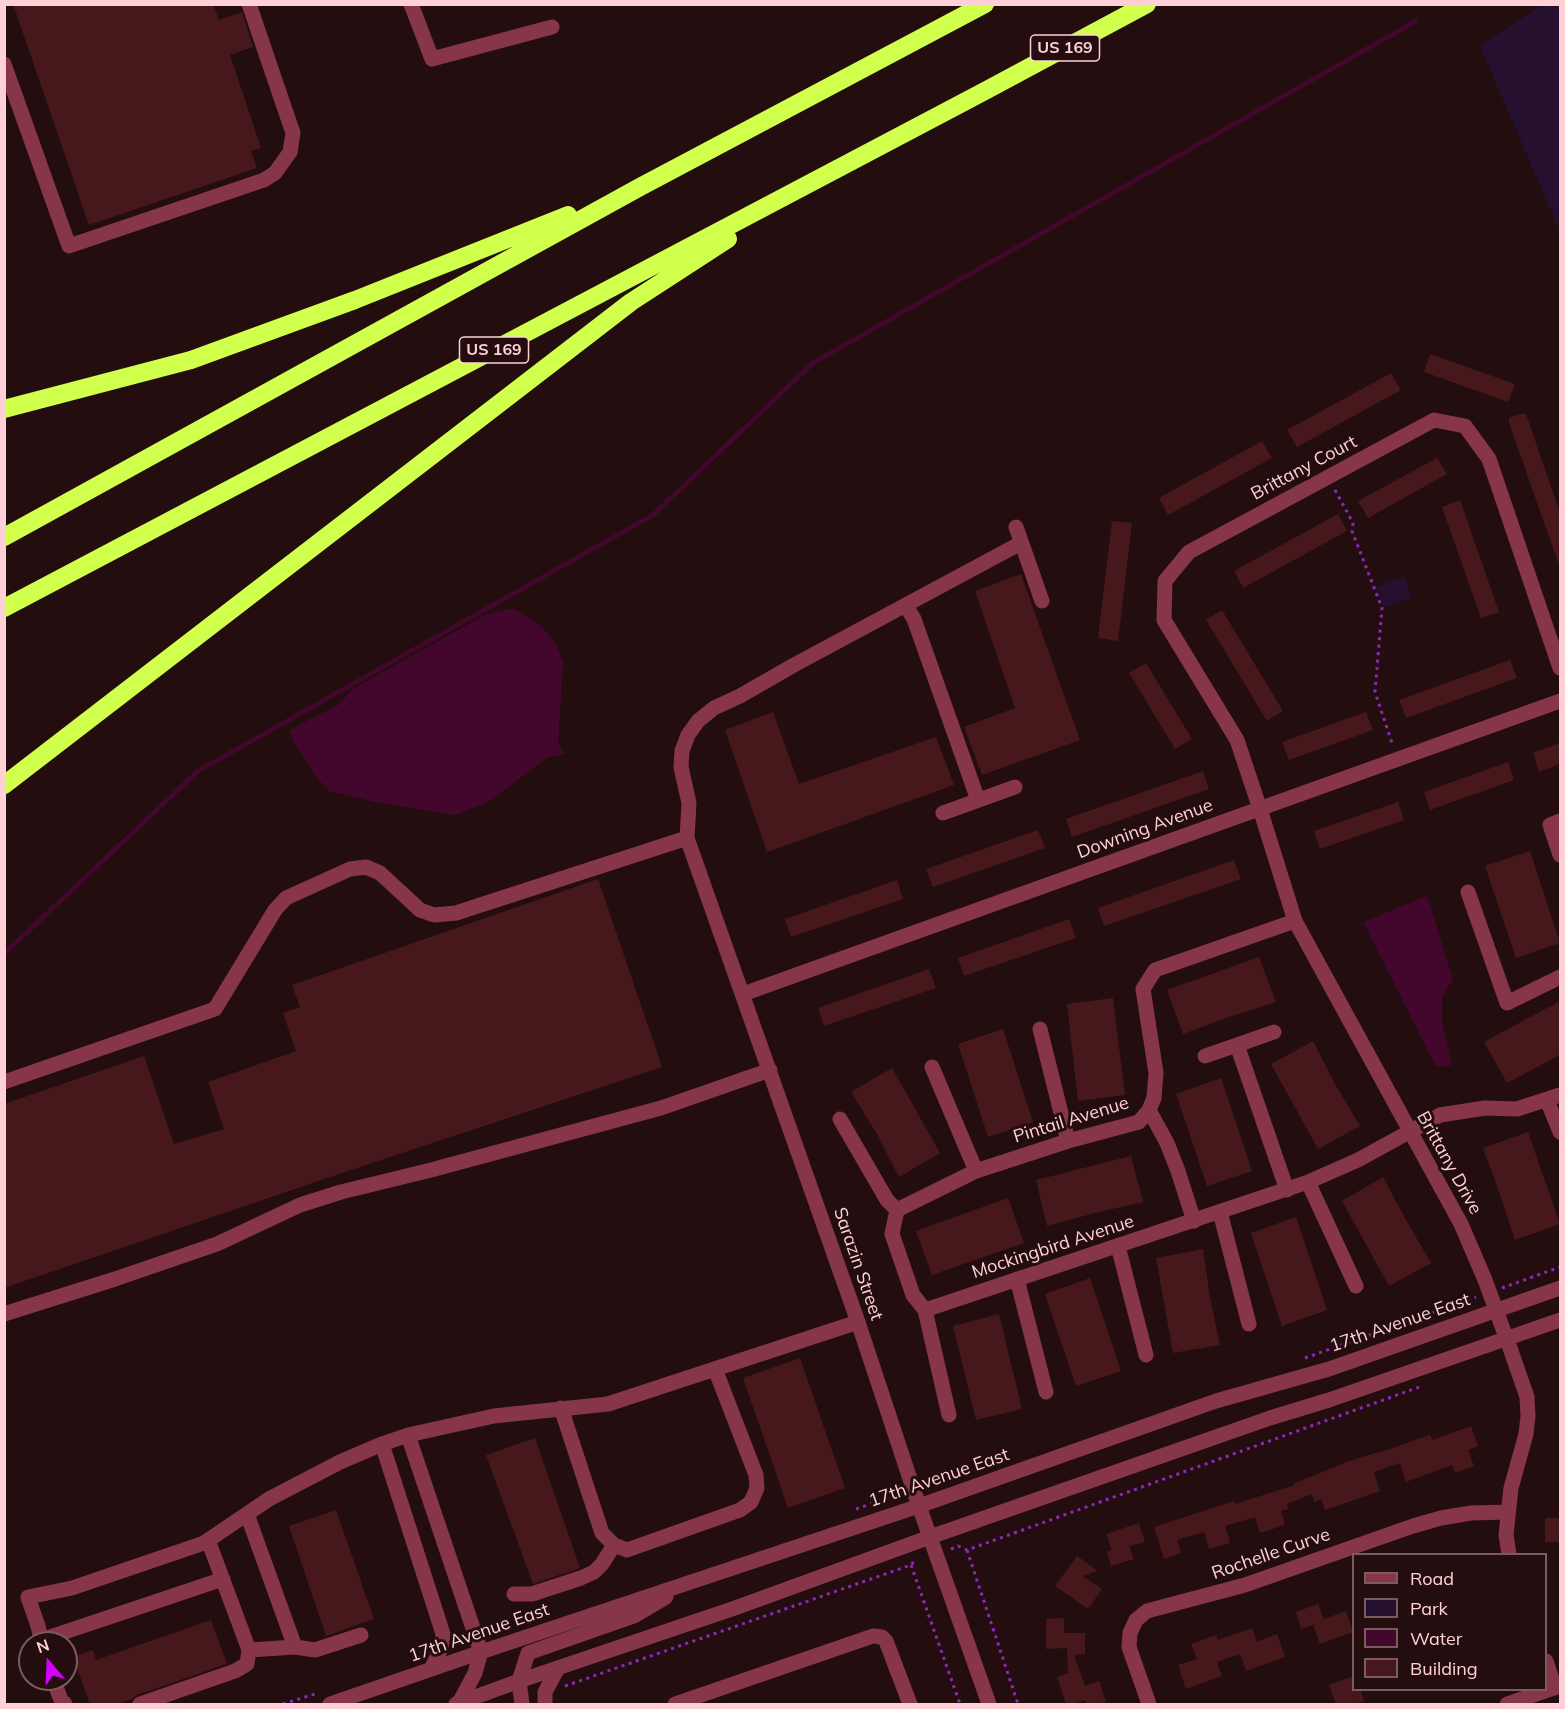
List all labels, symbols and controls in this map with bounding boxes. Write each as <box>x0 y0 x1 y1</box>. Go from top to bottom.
road number: US 169 <box>1030 35 1100 61</box>
road number: US 169 <box>460 337 528 363</box>
street label: Brittany Court <box>1247 431 1361 505</box>
street label: Downing Avenue <box>1074 794 1216 864</box>
street label: Pintail Avenue <box>1011 1092 1131 1148</box>
street label: Brittany Drive <box>1412 1108 1486 1218</box>
street label: Sarazin Street <box>829 1205 887 1323</box>
street label: Mockingbird Avenue <box>969 1211 1137 1283</box>
street label: 17th Avenue East <box>1327 1289 1473 1357</box>
street label: 17th Avenue East <box>866 1444 1012 1512</box>
street label: Rochelle Curve <box>1209 1524 1333 1584</box>
legend <box>1352 1553 1547 1691</box>
text: Road <box>1410 1567 1454 1590</box>
text: Park <box>1410 1597 1448 1620</box>
street label: 17th Avenue East <box>406 1599 552 1667</box>
text: Water <box>1410 1627 1462 1650</box>
north arrow <box>18 1631 78 1691</box>
text: N <box>34 1634 52 1657</box>
text: Building <box>1410 1657 1478 1680</box>

